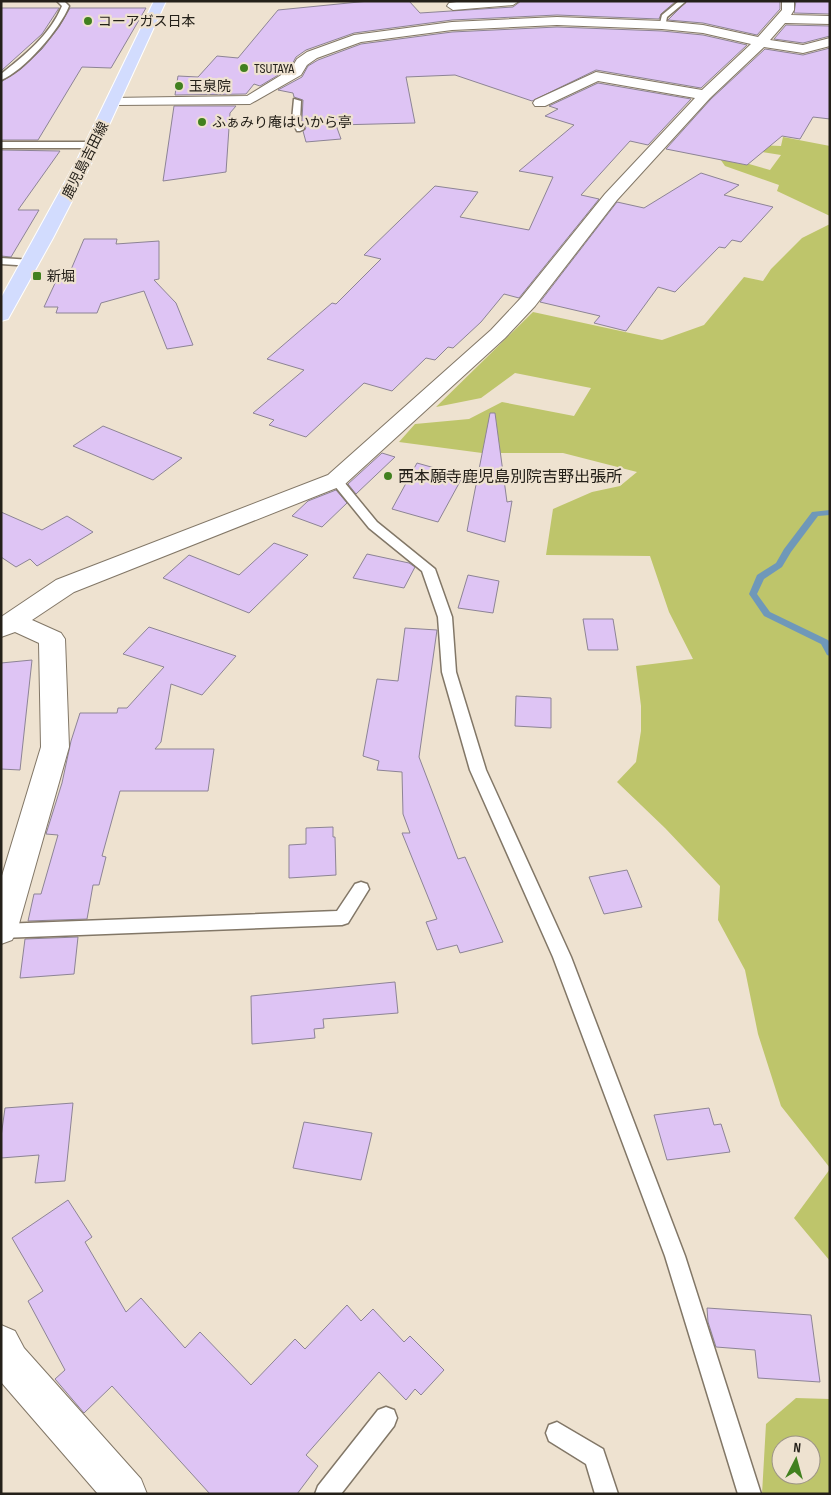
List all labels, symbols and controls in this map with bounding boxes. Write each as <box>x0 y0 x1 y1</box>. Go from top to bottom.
place label: コーアガス日本 <box>98 13 195 30</box>
marker: コーアガス日本 <box>82 15 94 27</box>
place label: TSUTAYA <box>254 60 295 77</box>
marker: TSUTAYA <box>238 62 250 74</box>
place label: 玉泉院 <box>189 78 231 95</box>
marker: 玉泉院 <box>173 80 185 92</box>
place label: ふぁみり庵はいから亭 <box>212 114 352 131</box>
marker: ふぁみり庵はいから亭 <box>196 116 208 128</box>
street label: 鹿児島吉田線 <box>59 119 112 202</box>
place label: 新堀 <box>47 268 75 285</box>
marker: 新堀 <box>31 270 43 282</box>
place label: 西本願寺鹿児島別院吉野出張所 <box>398 468 622 487</box>
marker: 西本願寺鹿児島別院吉野出張所 <box>382 470 394 482</box>
north arrow <box>771 1435 821 1485</box>
text: N <box>793 1439 802 1456</box>

